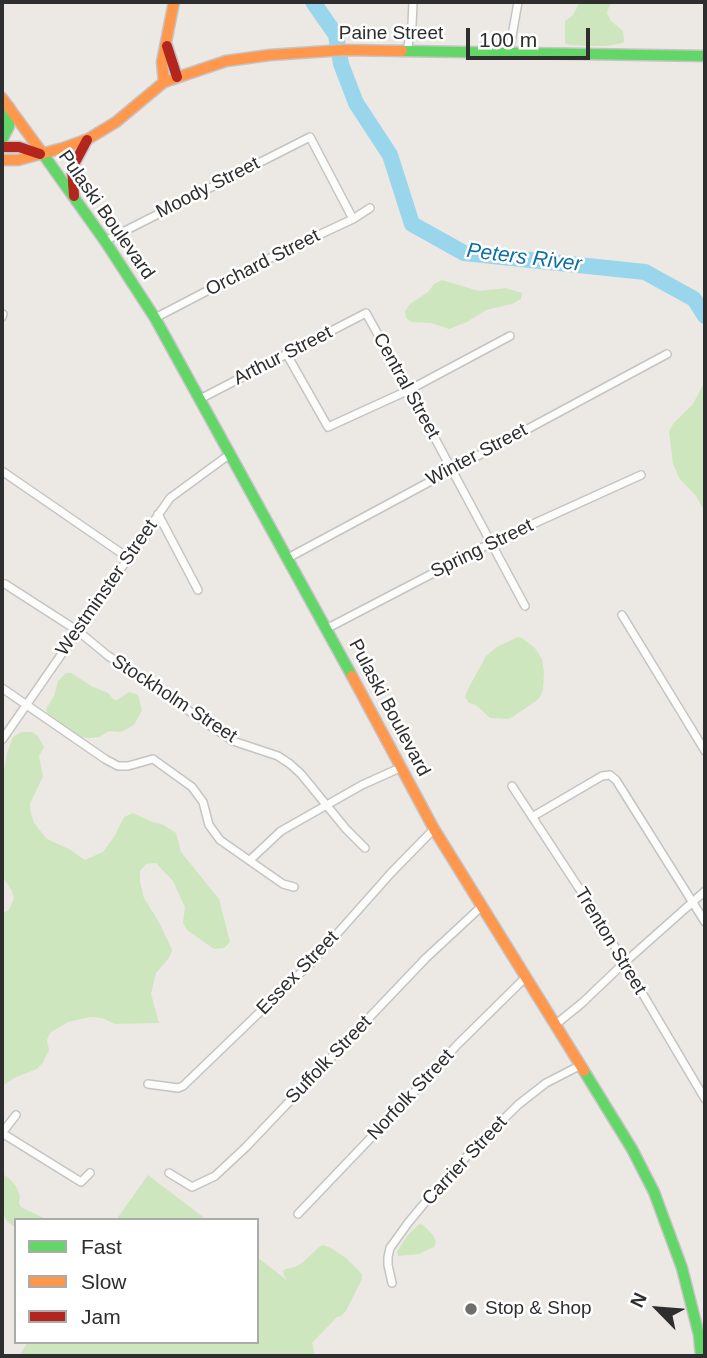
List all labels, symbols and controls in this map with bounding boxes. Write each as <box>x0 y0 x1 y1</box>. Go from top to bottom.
scale bar <box>469 14 593 58</box>
street label: Paine Street <box>339 23 443 45</box>
text: 100 m <box>479 28 537 51</box>
street label: Pulaski Boulevard <box>53 146 159 284</box>
street label: Moody Street <box>152 152 264 224</box>
street label: Orchard Street <box>202 225 324 301</box>
water label: Peters River <box>465 238 583 278</box>
street label: Arthur Street <box>230 321 336 391</box>
street label: Central Street <box>368 329 444 443</box>
street label: Winter Street <box>423 419 531 491</box>
street label: Spring Street <box>427 514 537 584</box>
street label: Westminster Street <box>51 515 163 661</box>
street label: Pulaski Boulevard <box>343 636 435 780</box>
street label: Stockholm Street <box>107 650 241 748</box>
street label: Trenton Street <box>569 883 651 999</box>
street label: Essex Street <box>252 926 344 1020</box>
street label: Suffolk Street <box>281 1011 377 1109</box>
street label: Norfolk Street <box>363 1045 459 1145</box>
street label: Carrier Street <box>418 1112 512 1210</box>
legend <box>14 1218 259 1344</box>
text: Fast <box>81 1235 122 1258</box>
text: Slow <box>81 1270 127 1293</box>
north arrow <box>623 1274 693 1344</box>
text: N <box>626 1289 651 1311</box>
place label: Stop & Shop <box>485 1298 592 1320</box>
marker: Stop & Shop <box>463 1301 479 1317</box>
text: Jam <box>81 1305 121 1328</box>

